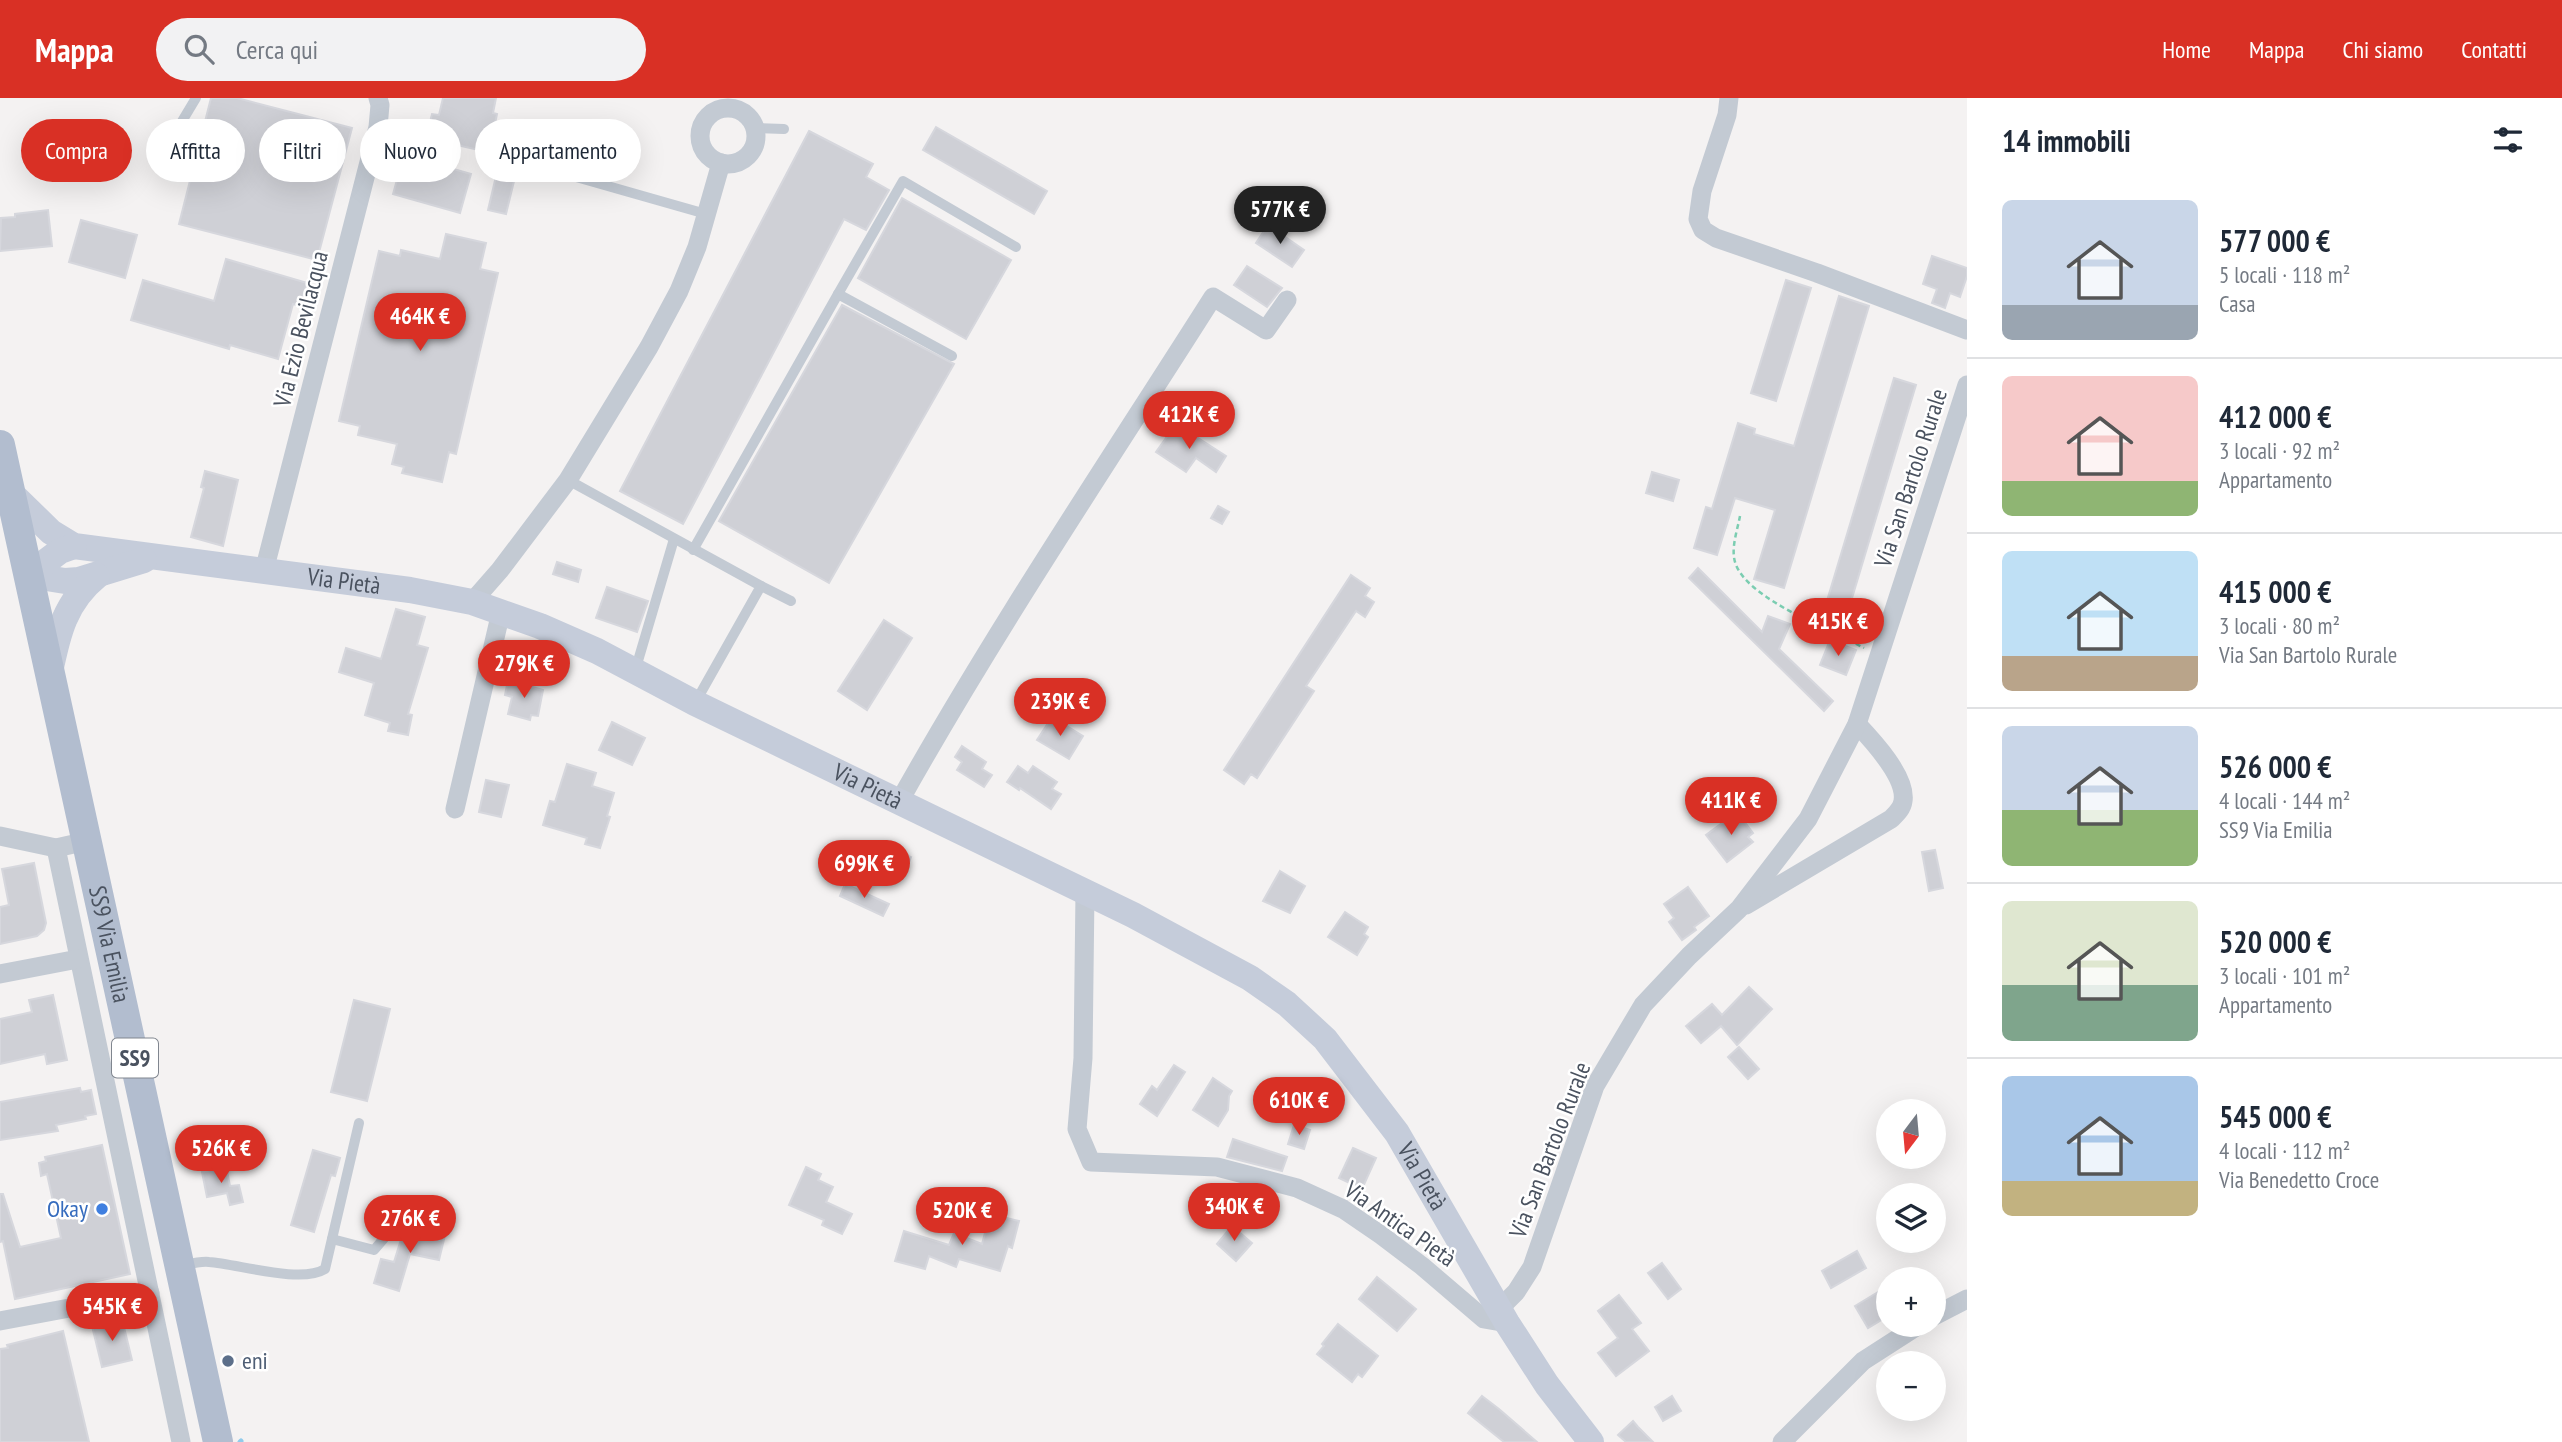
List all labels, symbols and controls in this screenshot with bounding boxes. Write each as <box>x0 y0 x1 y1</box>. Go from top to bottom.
search box <box>156 18 646 81</box>
text: Mappa <box>35 28 114 71</box>
icon: search <box>180 30 218 68</box>
text: Cerca qui <box>236 33 318 66</box>
text: Home <box>2162 34 2211 65</box>
text: Mappa <box>2249 34 2304 65</box>
text: Chi siamo <box>2342 34 2423 65</box>
text: Contatti <box>2461 34 2527 65</box>
chip: Compra <box>21 119 132 182</box>
chip: Affitta <box>146 119 245 182</box>
chip: Filtri <box>259 119 346 182</box>
chip: Nuovo <box>360 119 461 182</box>
chip: Appartamento <box>475 119 641 182</box>
text: 14 immobili <box>2002 121 2131 160</box>
icon: filters <box>2489 121 2527 159</box>
pin: 577K € <box>1223 186 1337 246</box>
text: 577K € <box>1250 194 1310 223</box>
text: 577 000 € <box>2219 221 2330 260</box>
icon: home <box>2058 228 2142 312</box>
street label: Via Ezio Bevilacqua <box>266 248 335 411</box>
text: 5 locali · 118 m² <box>2219 260 2350 289</box>
text: Casa <box>2219 289 2255 318</box>
pin: 464K € <box>363 294 477 353</box>
text: 464K € <box>390 301 450 330</box>
street label: Via San Bartolo Rurale <box>1867 385 1954 572</box>
pin: 412K € <box>1132 392 1246 451</box>
text: 412 000 € <box>2219 397 2332 436</box>
text: 412K € <box>1159 399 1219 428</box>
icon: home <box>2058 404 2142 488</box>
text: 3 locali · 92 m² <box>2219 436 2340 465</box>
text: Appartamento <box>2219 465 2332 494</box>
street label: Via Pietà <box>305 561 382 601</box>
text: 415 000 € <box>2219 572 2332 611</box>
icon: home <box>2058 579 2142 663</box>
pin: 415K € <box>1781 598 1895 658</box>
text: 415K € <box>1808 606 1868 635</box>
text: 3 locali · 80 m² <box>2219 611 2340 640</box>
pin: 279K € <box>467 640 581 700</box>
text: Via San Bartolo Rurale <box>2219 640 2397 669</box>
text: 279K € <box>494 648 554 677</box>
pin: 239K € <box>1003 678 1117 738</box>
text: 239K € <box>1030 686 1090 715</box>
text: 526 000 € <box>2219 747 2332 786</box>
icon: home <box>2058 754 2142 838</box>
street label: Via Pietà <box>827 756 908 816</box>
pin: 411K € <box>1674 778 1788 837</box>
text: 411K € <box>1701 785 1761 814</box>
text: 4 locali · 144 m² <box>2219 786 2350 815</box>
text: SS9 Via Emilia <box>2219 815 2332 844</box>
pin: 699K € <box>807 840 921 900</box>
text: 699K € <box>834 848 894 877</box>
street label: SS9 Via Emilia <box>82 883 137 1005</box>
text: 520 000 € <box>2219 922 2332 961</box>
icon: home <box>2058 929 2142 1013</box>
text: 3 locali · 101 m² <box>2219 961 2350 990</box>
text: Appartamento <box>2219 990 2332 1019</box>
road number: SS9 <box>112 1038 158 1077</box>
street label: Via San Bartolo Rurale <box>1501 1057 1597 1243</box>
pin: 610K € <box>1242 1077 1356 1137</box>
text: 610K € <box>1269 1085 1329 1114</box>
text: 545 000 € <box>2219 1097 2332 1136</box>
north arrow <box>1876 1099 1946 1169</box>
map controls <box>1876 1099 1946 1421</box>
icon: home <box>2058 1104 2142 1188</box>
pin: 526K € <box>164 1126 278 1185</box>
text: 526K € <box>191 1133 251 1162</box>
street label: Via Pietà <box>1390 1136 1454 1216</box>
text: 4 locali · 112 m² <box>2219 1136 2350 1165</box>
text: Via Benedetto Croce <box>2219 1165 2379 1194</box>
street label: Via Antica Pietà <box>1338 1173 1462 1273</box>
button: layers <box>1876 1183 1946 1253</box>
pin: 340K € <box>1177 1184 1291 1243</box>
pin: 520K € <box>905 1188 1019 1247</box>
text: 340K € <box>1204 1191 1264 1220</box>
place label: Okay <box>47 1193 88 1224</box>
text: 520K € <box>932 1195 992 1224</box>
pin: 276K € <box>353 1196 467 1255</box>
marker: Okay <box>94 1201 110 1217</box>
text: 276K € <box>380 1203 440 1232</box>
button: + <box>1876 1267 1946 1337</box>
pin: 545K € <box>55 1284 169 1343</box>
text: 545K € <box>82 1291 142 1320</box>
place label: eni <box>242 1345 268 1376</box>
button: − <box>1876 1351 1946 1421</box>
marker: eni <box>220 1353 236 1369</box>

